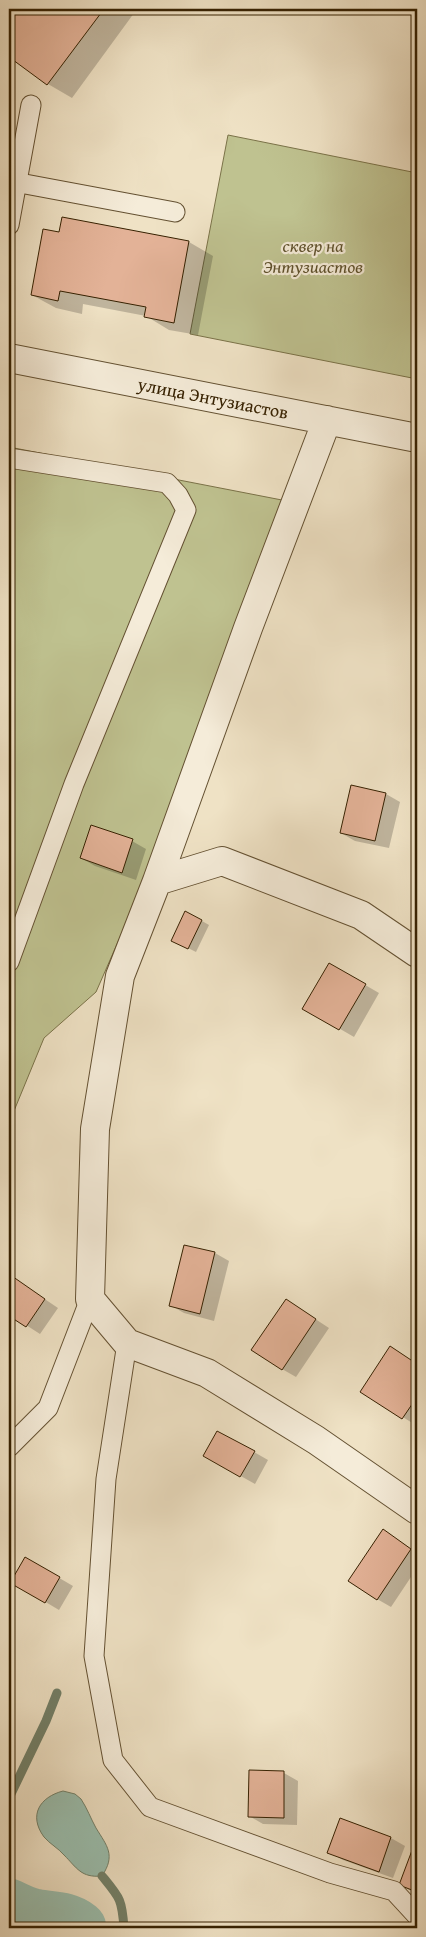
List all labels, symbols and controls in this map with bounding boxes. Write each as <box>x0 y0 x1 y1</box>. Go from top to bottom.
park label: сквер на Энтузиастов <box>263 232 363 280</box>
street label: улица Энтузиастов <box>134 370 291 426</box>

